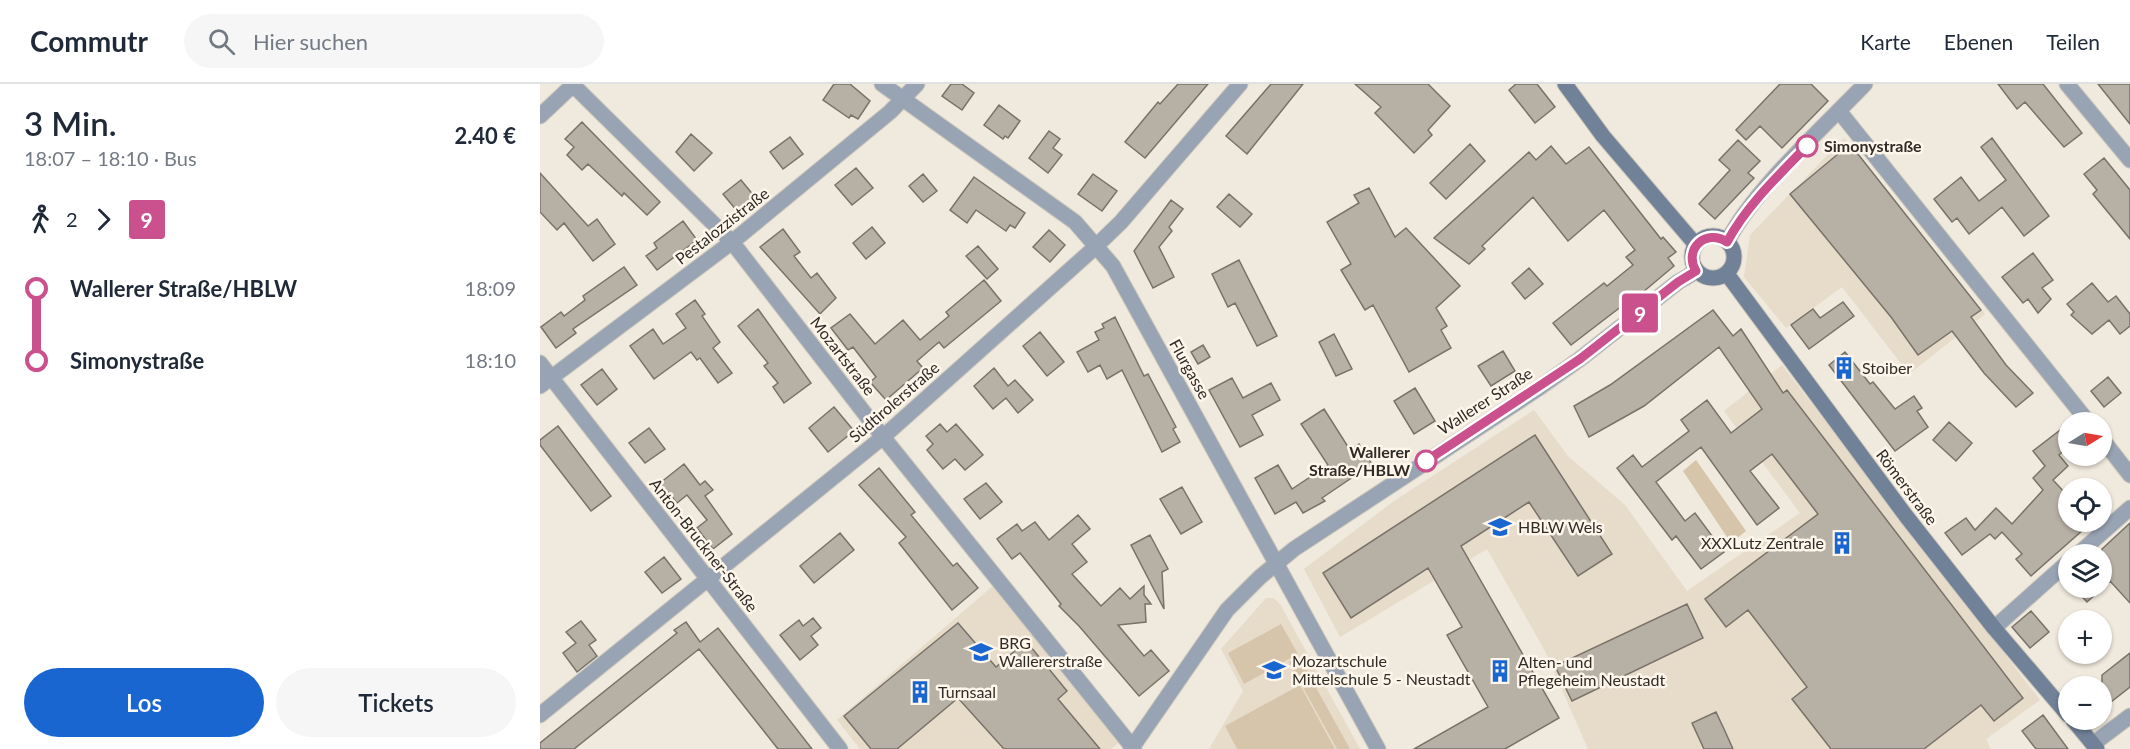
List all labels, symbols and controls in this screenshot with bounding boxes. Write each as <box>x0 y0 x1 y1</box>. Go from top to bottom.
search box <box>184 14 604 68</box>
text: Commutr <box>30 24 148 58</box>
icon: search <box>205 25 238 58</box>
text: Hier suchen <box>253 28 368 55</box>
text: Karte <box>1860 29 1911 54</box>
text: Ebenen <box>1944 29 2013 54</box>
text: Teilen <box>2046 29 2100 54</box>
text: 3 Min. <box>24 103 117 143</box>
text: 2.40 € <box>454 122 516 149</box>
marker: Simonystraße <box>1796 135 1818 157</box>
place label: Simonystraße <box>1824 136 1922 155</box>
text: 18:07 – 18:10 · Bus <box>24 146 197 170</box>
street label: Pestalozzistraße <box>671 183 772 268</box>
icon: walk <box>24 203 57 236</box>
icon: forward <box>87 203 120 236</box>
text: 2 <box>66 207 78 231</box>
text: 9 <box>141 207 153 232</box>
text: Wallerer Straße/HBLW <box>70 275 297 302</box>
text: 18:09 <box>465 276 516 300</box>
line badge: 9 <box>1620 294 1660 332</box>
text: 9 <box>1634 301 1646 326</box>
street label: Mozartstraße <box>807 313 880 399</box>
street label: Flurgasse <box>1166 335 1215 402</box>
text: Simonystraße <box>70 347 204 374</box>
text: 18:10 <box>465 348 516 372</box>
building icon: Stoiber <box>1831 355 1857 381</box>
street label: Südtirolerstraße <box>845 357 942 446</box>
place label: Stoiber <box>1862 358 1912 377</box>
street label: Wallerer Straße <box>1434 363 1535 438</box>
north arrow <box>2058 412 2112 466</box>
map controls <box>2058 412 2112 730</box>
place label: Wallerer Straße/HBLW <box>1309 442 1410 479</box>
street label: Römerstraße <box>1873 445 1942 528</box>
marker: Wallerer Straße/HBLW <box>1415 450 1437 472</box>
street label: Anton-Bruckner-Straße <box>646 474 762 615</box>
button: locate <box>2058 478 2112 532</box>
school or university icon: HBLW Wels <box>1487 514 1513 540</box>
place label: HBLW Wels <box>1518 517 1603 536</box>
building icon: XXXLutz Zentrale <box>1829 530 1855 556</box>
place label: XXXLutz Zentrale <box>1701 533 1824 552</box>
button: layers <box>2058 544 2112 598</box>
button: + <box>2058 610 2112 664</box>
place label: BRG Wallererstraße <box>999 633 1102 670</box>
school or university icon: BRG Wallererstraße <box>968 639 994 665</box>
place label: Mozartschule Mittelschule 5 - Neustadt <box>1292 651 1471 688</box>
place label: Alten- und Pflegeheim Neustadt <box>1518 652 1666 689</box>
school or university icon: Mozartschule Mittelschule 5 - Neustadt <box>1261 657 1287 683</box>
building icon: Alten- und Pflegeheim Neustadt <box>1487 658 1513 684</box>
button: Los <box>24 668 264 737</box>
button: Tickets <box>276 668 516 737</box>
button: − <box>2058 676 2112 730</box>
building icon: Turnsaal <box>907 679 933 705</box>
place label: Turnsaal <box>938 682 996 701</box>

